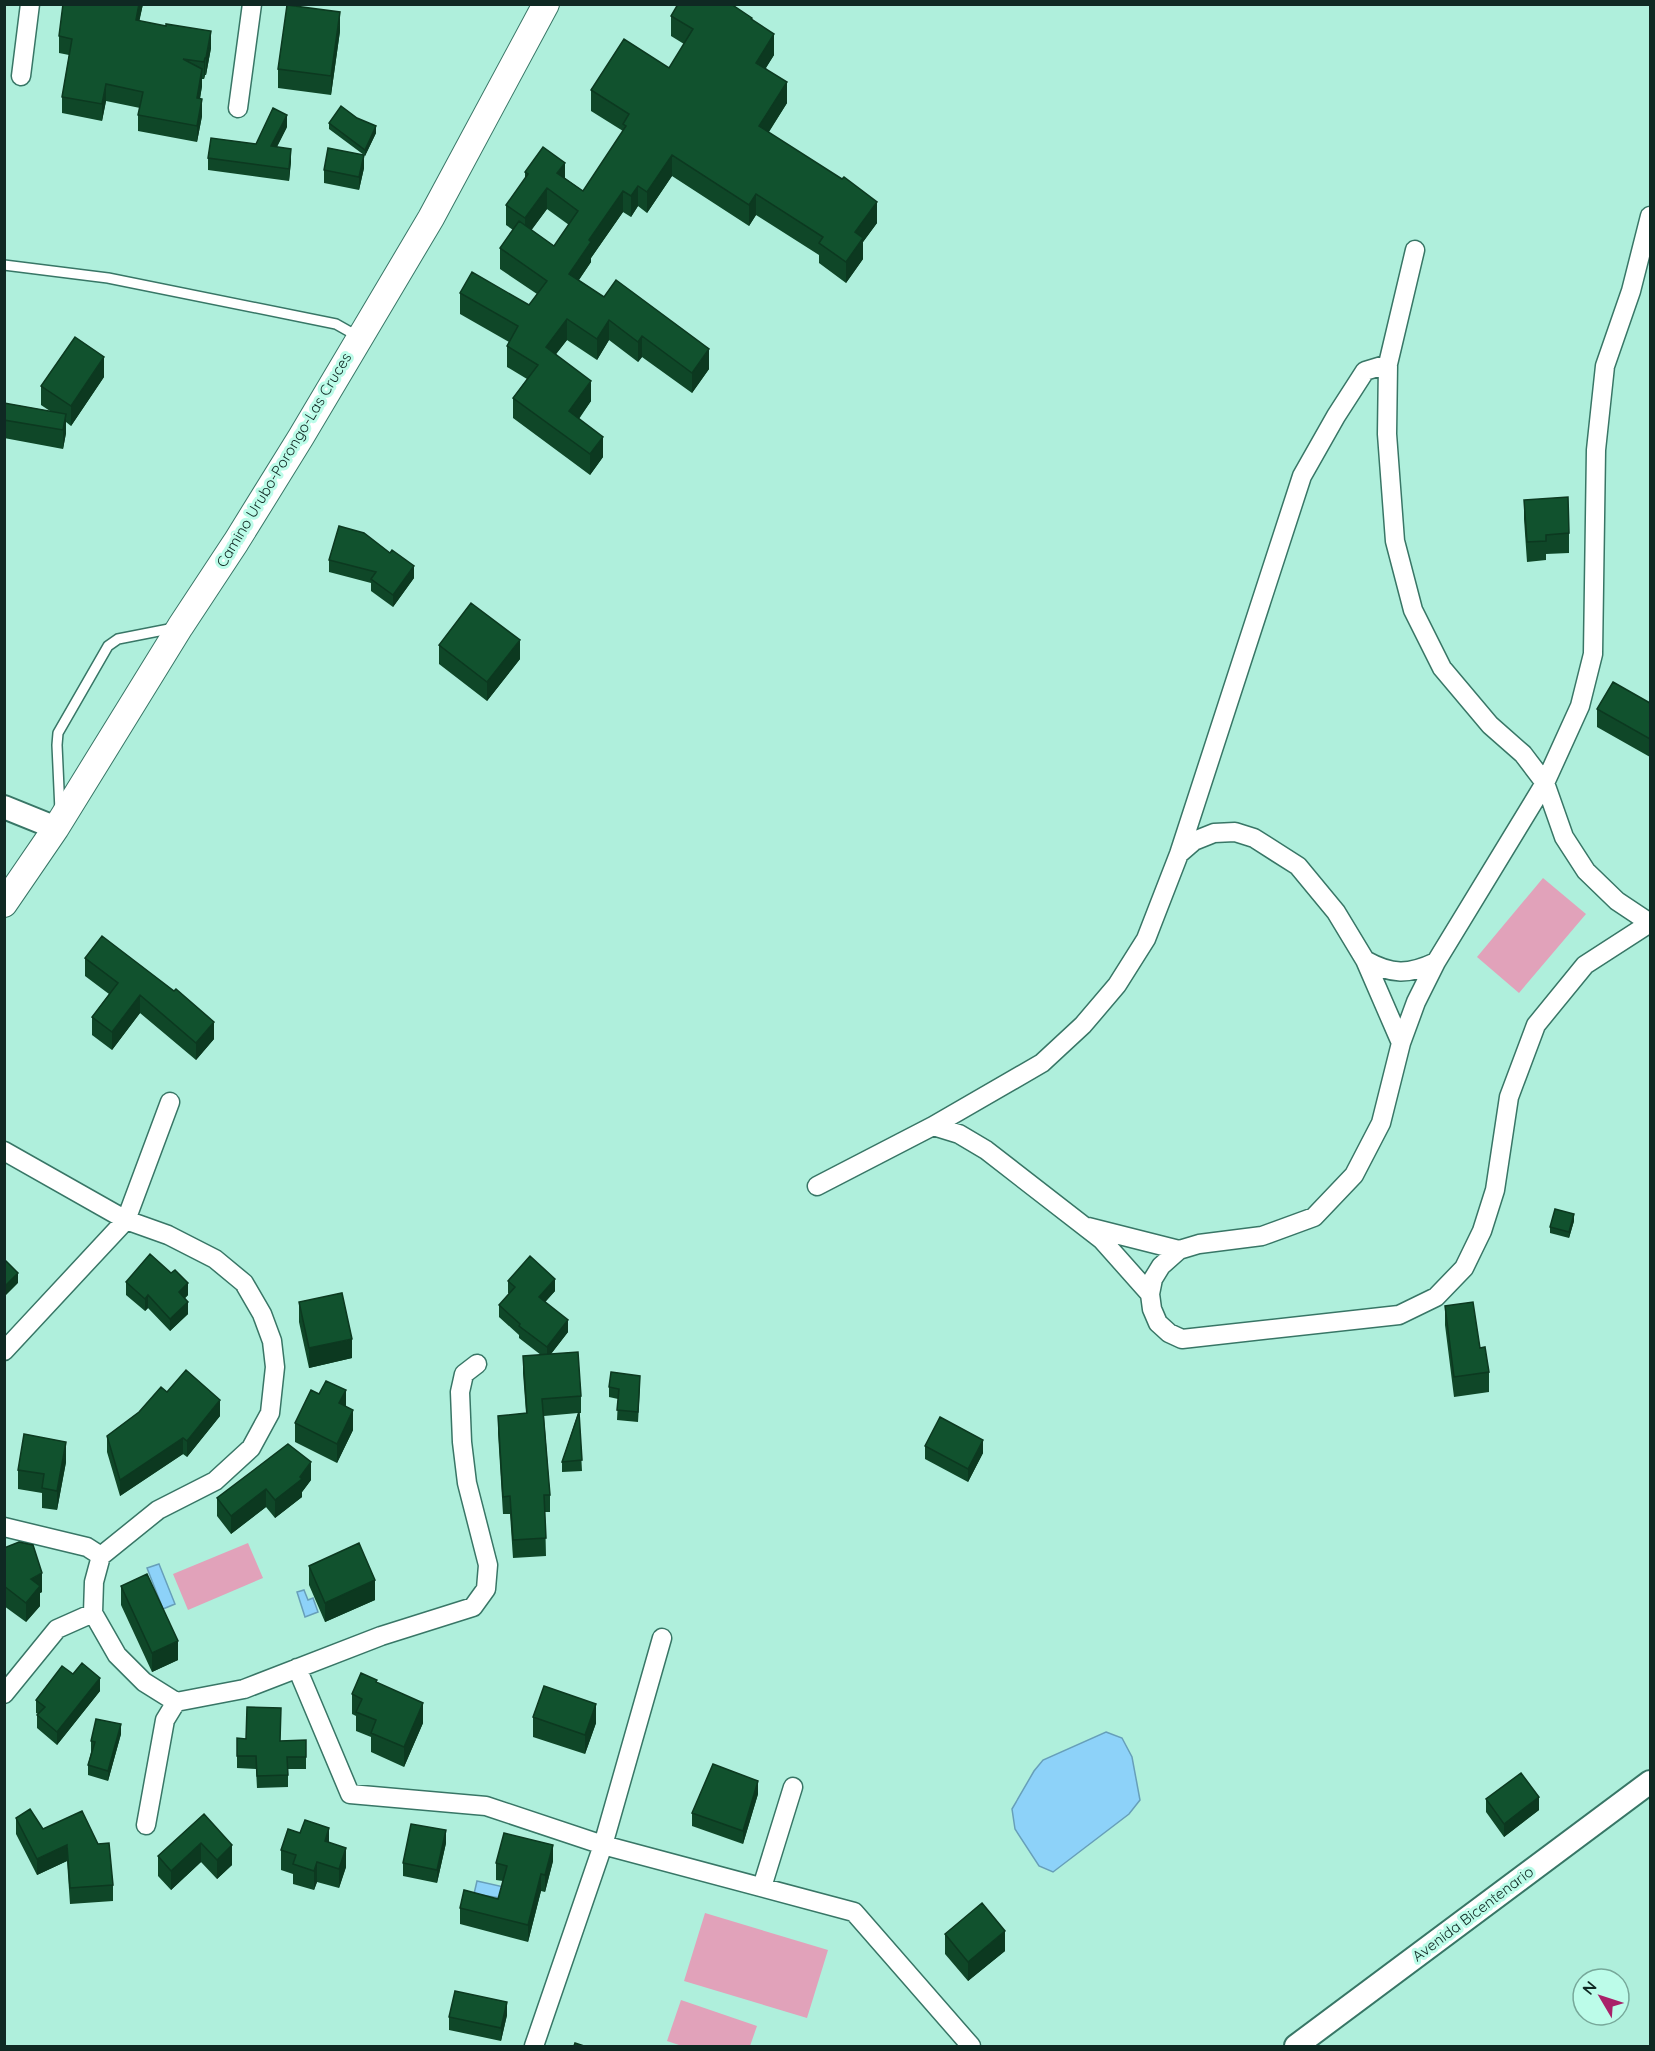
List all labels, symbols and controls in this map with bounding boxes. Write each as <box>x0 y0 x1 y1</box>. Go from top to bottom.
street label: Camino Urubo-Porongo-Las Cruces <box>212 349 355 571</box>
street label: Avenida Bicentenario <box>1408 1862 1537 1965</box>
north arrow <box>1571 1967 1631 2027</box>
text: N <box>1578 1977 1601 1998</box>

